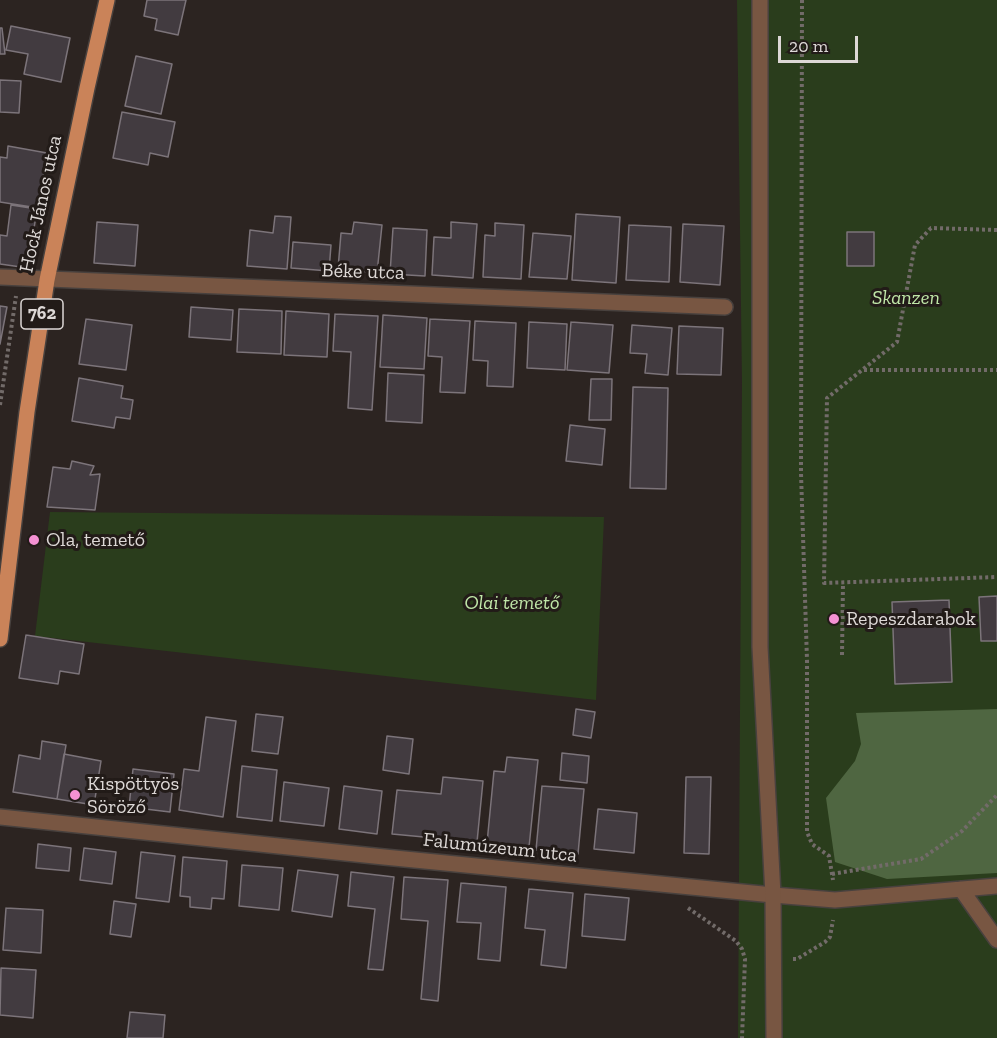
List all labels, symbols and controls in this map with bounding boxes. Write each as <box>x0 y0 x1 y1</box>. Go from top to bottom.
scale bar <box>781 24 860 62</box>
text: 20 m <box>789 35 828 57</box>
street label: Hock János utca <box>15 133 67 275</box>
street label: Béke utca <box>321 259 405 285</box>
park label: Skanzen <box>872 286 940 310</box>
road number: 762 <box>21 299 63 329</box>
place label: Ola, temető <box>46 528 145 552</box>
marker: Ola, temető <box>27 533 41 547</box>
park label: Olai temető <box>464 591 560 615</box>
place label: Repeszdarabok <box>846 607 976 631</box>
marker: Repeszdarabok <box>827 612 841 626</box>
place label: Kispöttyös Söröző <box>87 772 179 819</box>
marker: Kispöttyös Söröző <box>68 788 82 802</box>
street label: Falumúzeum utca <box>422 828 578 868</box>

